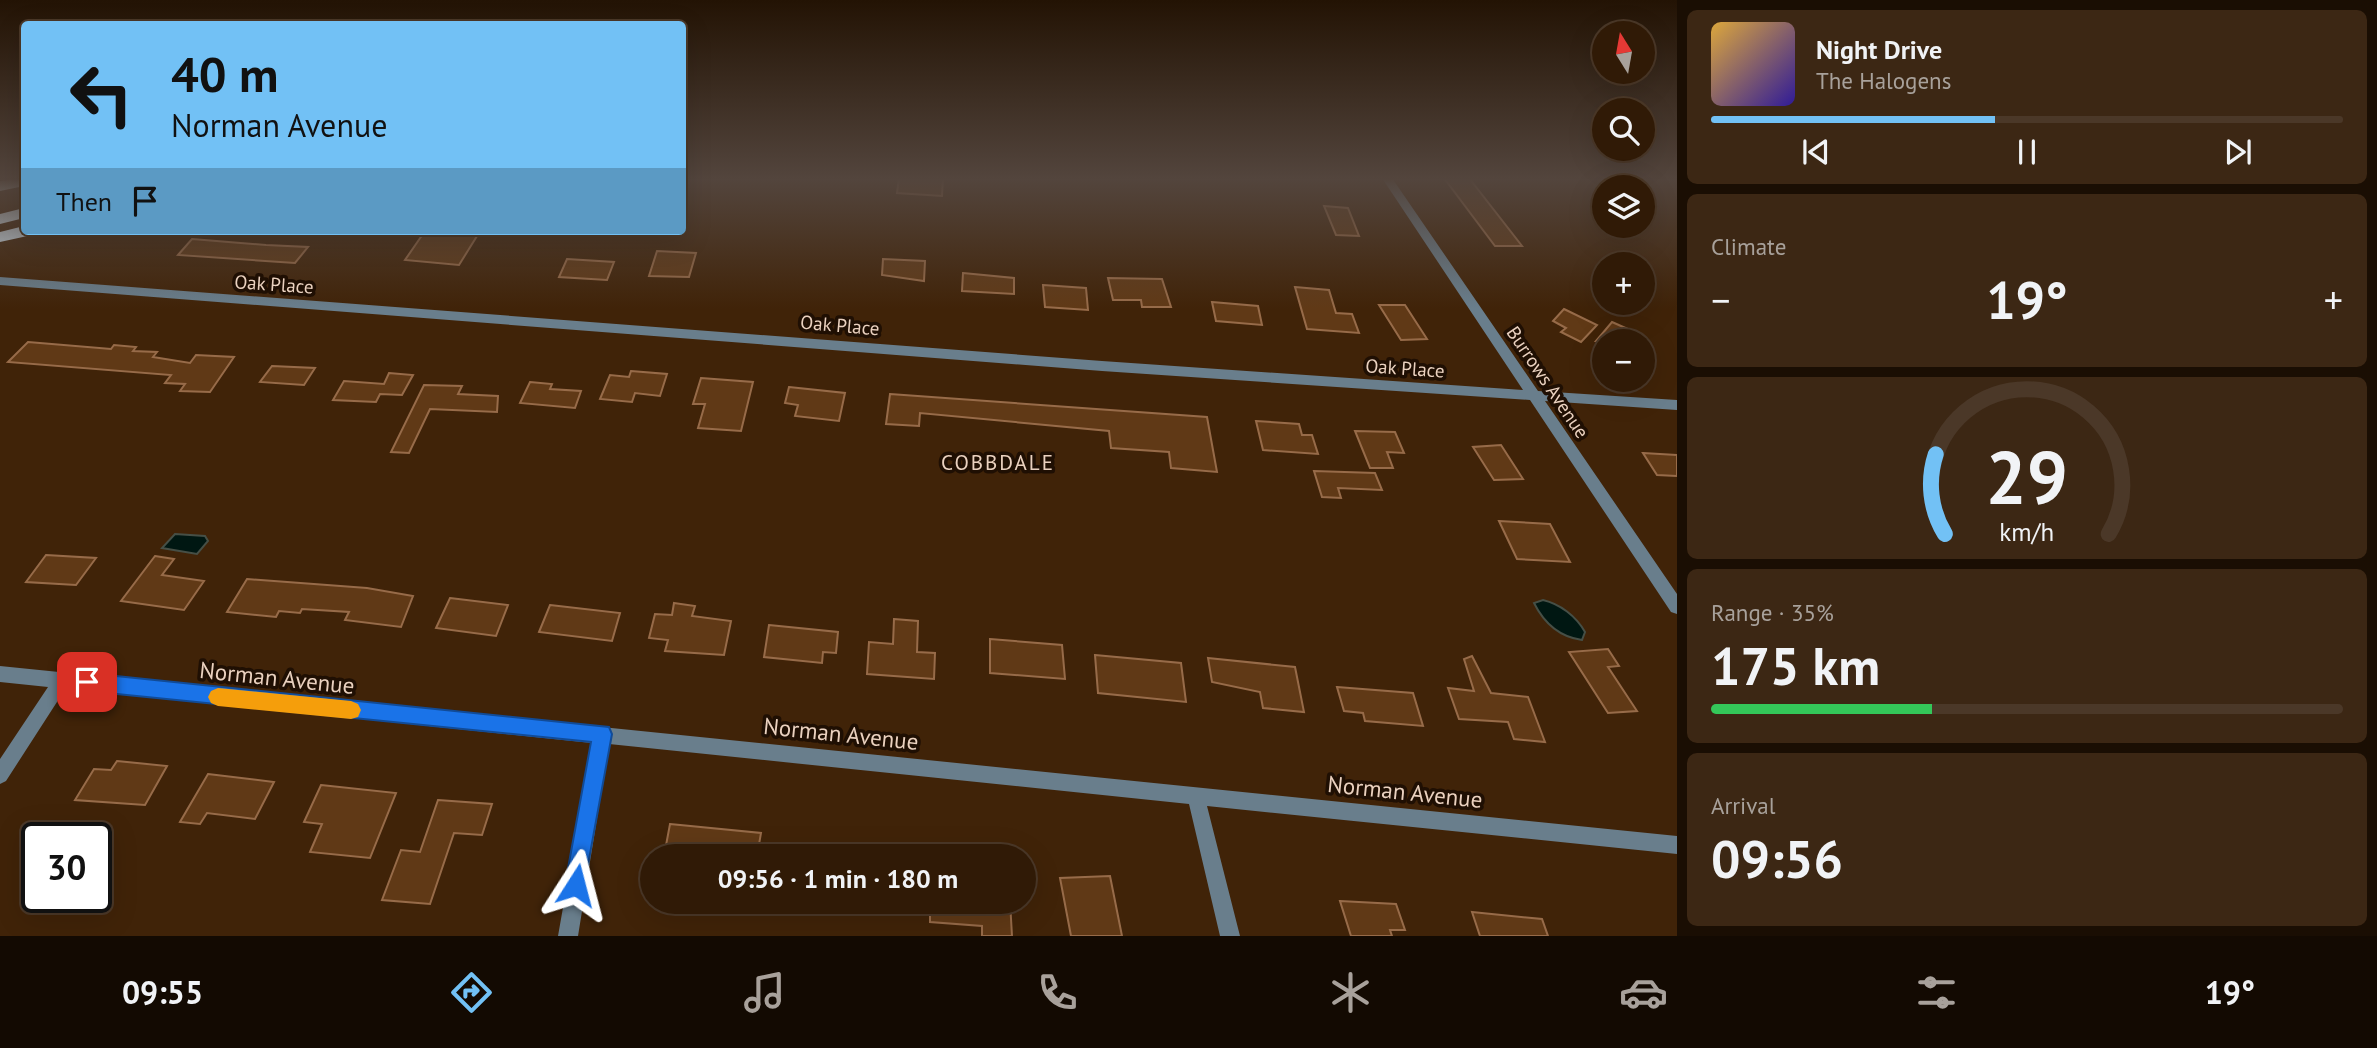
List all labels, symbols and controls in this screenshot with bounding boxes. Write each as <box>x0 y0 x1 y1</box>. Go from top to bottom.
north arrow <box>1592 21 1656 84</box>
map controls <box>1592 21 1655 392</box>
text: Night Drive <box>1816 33 1942 66</box>
text: 40 m <box>171 42 278 106</box>
icon: left <box>56 49 147 140</box>
text: The Halogens <box>1816 66 1951 95</box>
button: search <box>1592 98 1655 161</box>
text: Norman Avenue <box>171 104 387 146</box>
icon: previous <box>1797 133 1835 171</box>
icon: pause <box>2008 133 2046 171</box>
icon: next <box>2219 133 2257 171</box>
button: layers <box>1592 175 1655 238</box>
icon: arrive <box>126 182 164 220</box>
text: Then <box>56 185 112 218</box>
text: Climate <box>1711 232 1786 261</box>
button: + <box>1592 252 1655 315</box>
text: 19° <box>1986 266 2068 333</box>
street label: Oak Place <box>234 269 314 299</box>
text: − <box>1711 275 1730 324</box>
text: + <box>2324 275 2343 324</box>
street label: Oak Place <box>799 310 881 340</box>
street label: Burrows Avenue <box>1502 321 1594 443</box>
button: − <box>1592 329 1655 392</box>
street label: Oak Place <box>1365 353 1445 383</box>
text: 29 <box>1986 430 2068 524</box>
district label: COBBDALE <box>941 449 1055 476</box>
text: km/h <box>2000 516 2054 548</box>
text: Range · 35% <box>1711 598 1834 627</box>
text: 175 km <box>1711 632 1880 699</box>
pin <box>57 652 117 712</box>
street label: Norman Avenue <box>198 655 356 700</box>
icon: arrive <box>68 663 106 701</box>
street label: Norman Avenue <box>762 711 920 756</box>
street label: Norman Avenue <box>1326 769 1484 814</box>
text: Arrival <box>1711 791 1775 820</box>
speed limit sign: 30 <box>21 822 112 913</box>
text: 09:56 <box>1711 825 1843 892</box>
position arrow <box>539 848 613 922</box>
text: 09:56 · 1 min · 180 m <box>718 862 958 895</box>
icon: directions <box>447 968 496 1017</box>
icon: music <box>740 968 789 1017</box>
icon: phone <box>1033 968 1082 1017</box>
icon: climate <box>1326 968 1375 1017</box>
icon: car <box>1619 968 1668 1017</box>
icon: filters <box>1912 968 1961 1017</box>
text: 09:55 <box>122 971 203 1013</box>
text: 19° <box>2205 971 2255 1013</box>

